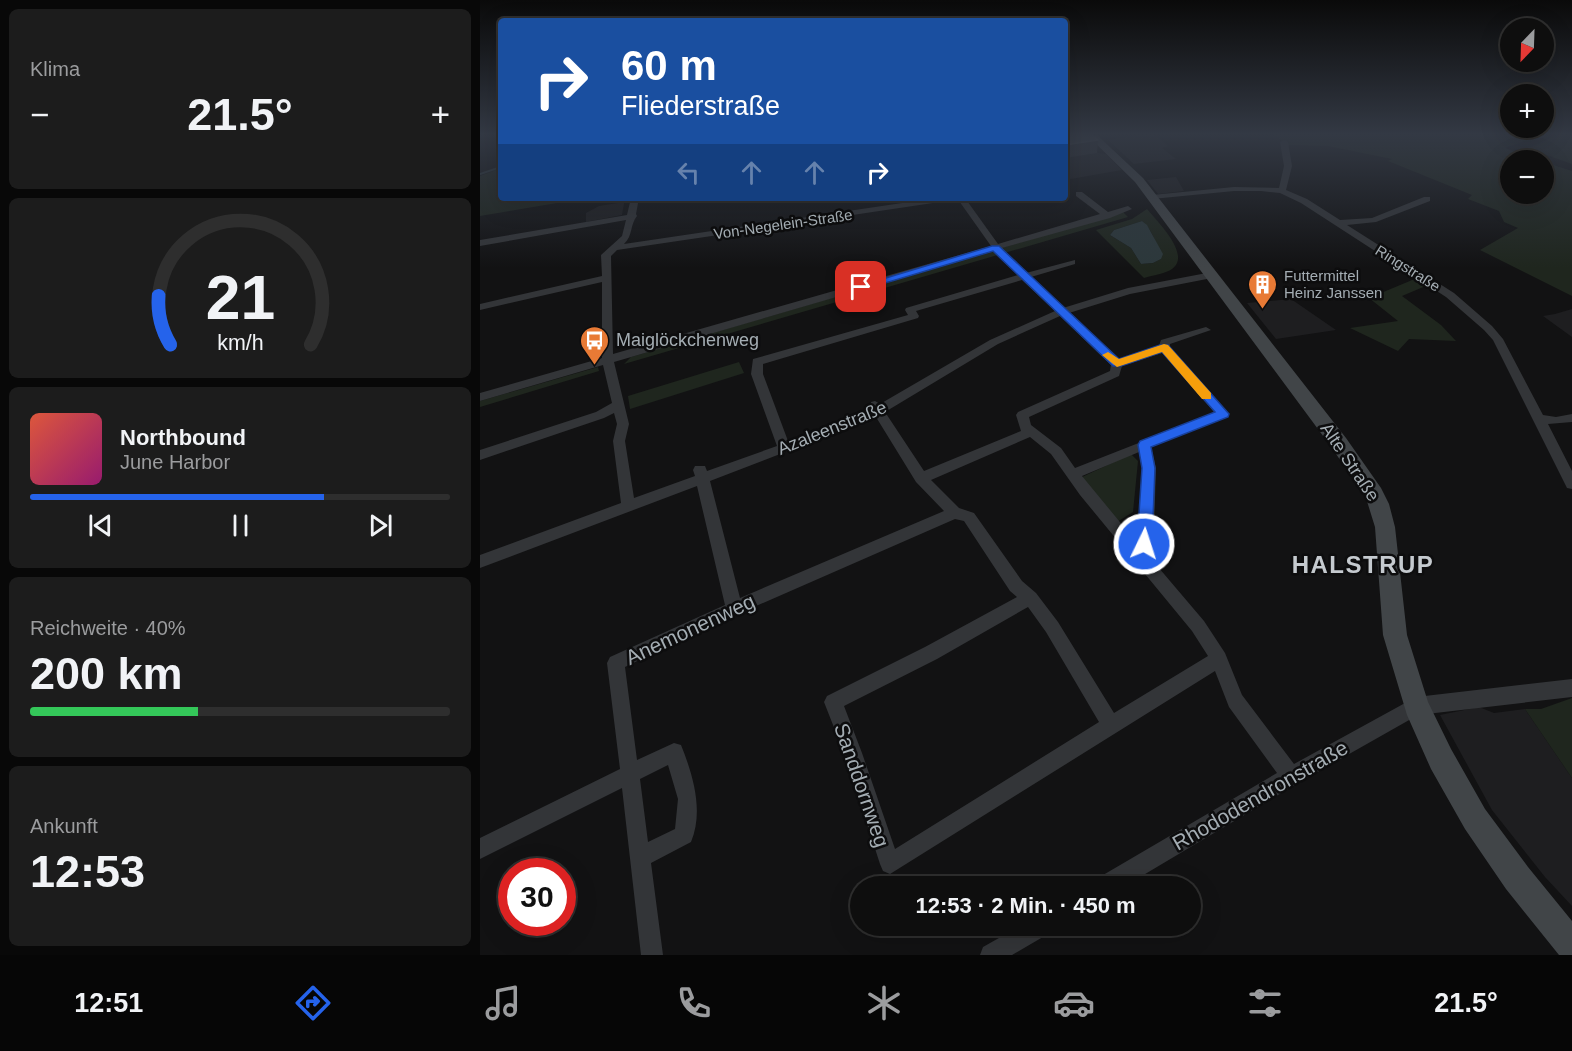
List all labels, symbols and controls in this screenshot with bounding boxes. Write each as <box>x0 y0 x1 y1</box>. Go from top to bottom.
north arrow <box>1500 18 1554 72</box>
map controls <box>1500 18 1554 204</box>
icon: right <box>522 42 600 120</box>
text: 60 m <box>621 42 717 89</box>
text: Klima <box>30 58 80 80</box>
button: + <box>1500 84 1554 138</box>
text: 21.5° <box>187 89 293 140</box>
text: Fliederstraße <box>621 91 780 121</box>
text: − <box>30 96 49 133</box>
text: + <box>431 96 450 133</box>
button: − <box>1500 150 1554 204</box>
icon: left <box>672 156 705 189</box>
icon: ahead <box>735 156 768 189</box>
icon: ahead <box>798 156 831 189</box>
icon: right <box>861 156 894 189</box>
street label: Von-Negelein-Straße <box>712 206 854 242</box>
street label: Ringstraße <box>1372 241 1444 295</box>
pin <box>835 261 886 312</box>
text: 21 <box>205 263 275 332</box>
place label: Futtermittel Heinz Janssen <box>1284 267 1382 301</box>
building icon: Futtermittel Heinz Janssen <box>1247 268 1279 310</box>
icon: arrive <box>844 270 877 303</box>
bus stop icon: Maiglöckchenweg <box>579 324 611 366</box>
place label: Maiglöckchenweg <box>616 330 759 350</box>
text: km/h <box>217 332 263 356</box>
street label: Azaleenstraße <box>774 397 890 459</box>
street label: Alte Straße <box>1317 419 1383 505</box>
text: Northbound <box>120 425 246 450</box>
text: June Harbor <box>120 451 230 473</box>
icon: previous <box>84 509 117 542</box>
icon: pause <box>224 509 257 542</box>
icon: next <box>364 509 397 542</box>
position arrow <box>1112 512 1176 576</box>
district label: HALSTRUP <box>1292 551 1434 578</box>
street label: Anemonenweg <box>622 589 758 669</box>
text: Reichweite · 40% <box>30 617 186 639</box>
text: 200 km <box>30 648 183 699</box>
street label: Sanddornweg <box>830 720 894 850</box>
street label: Rhododendronstraße <box>1168 735 1352 855</box>
text: Ankunft <box>30 815 98 837</box>
text: 12:53 <box>30 846 145 897</box>
speed limit sign: 30 <box>498 858 576 936</box>
text: 12:53 · 2 Min. · 450 m <box>915 893 1136 918</box>
icon: directions <box>292 982 334 1024</box>
icon: music <box>482 982 524 1024</box>
icon: phone <box>673 982 715 1024</box>
icon: climate <box>863 982 905 1024</box>
icon: car <box>1053 982 1095 1024</box>
icon: filters <box>1244 982 1286 1024</box>
text: 12:51 <box>74 988 143 1018</box>
text: 21.5° <box>1434 988 1498 1018</box>

